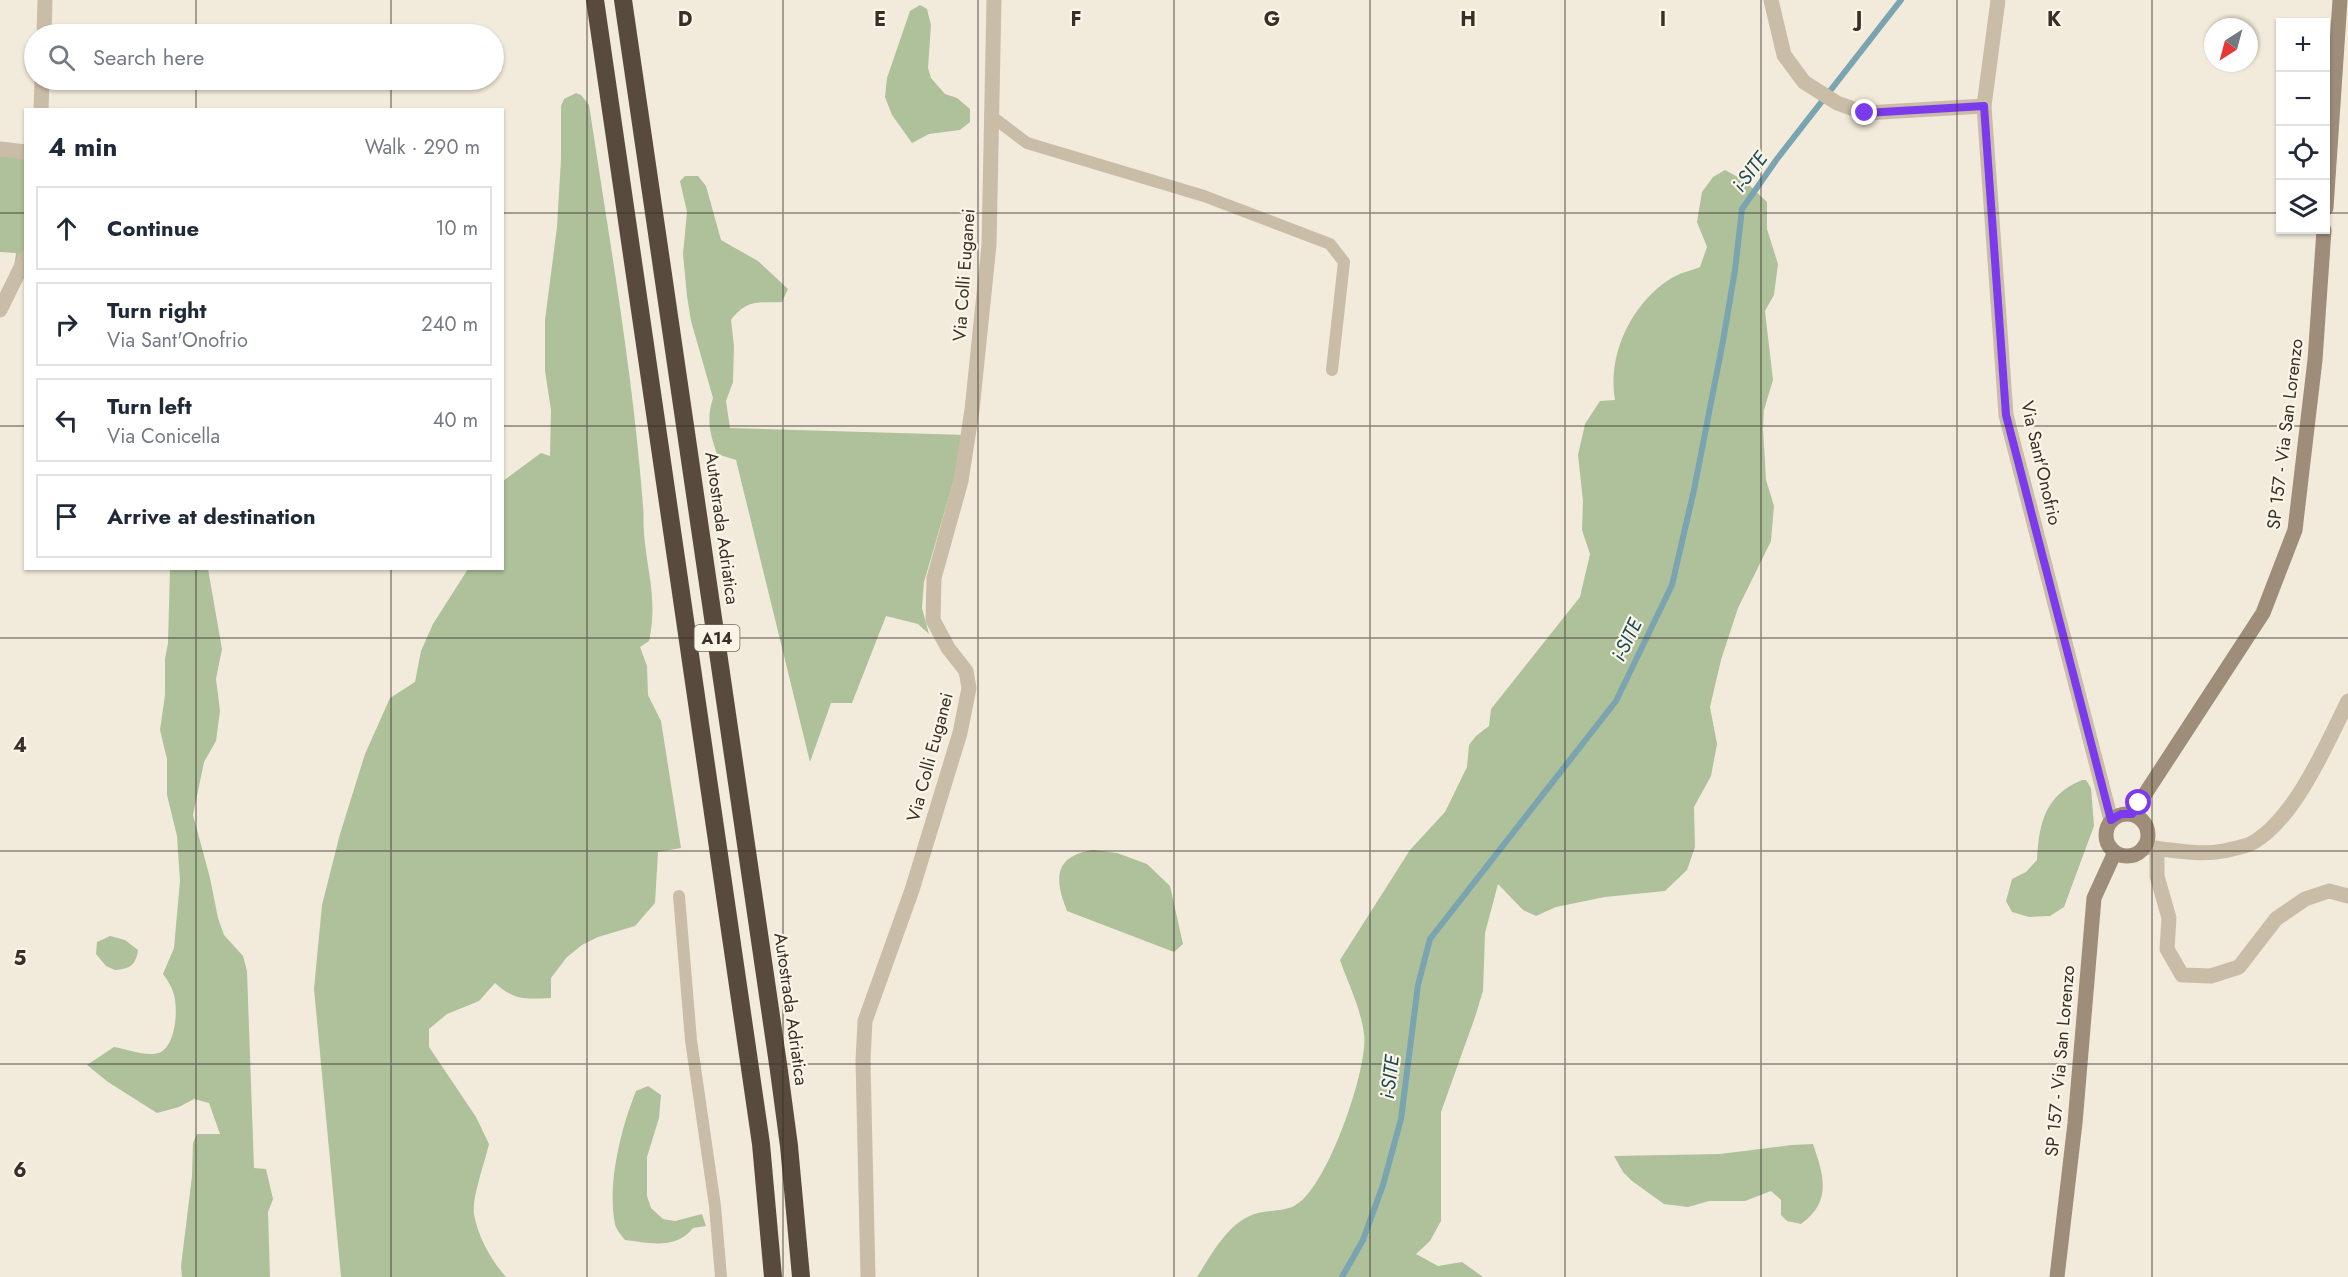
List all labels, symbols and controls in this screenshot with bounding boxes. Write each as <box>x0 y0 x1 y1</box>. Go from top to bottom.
text: D <box>678 5 692 34</box>
text: E <box>874 5 886 34</box>
text: F <box>1070 5 1082 34</box>
text: G <box>1264 5 1280 34</box>
text: H <box>1460 5 1476 34</box>
text: I <box>1660 5 1666 34</box>
text: J <box>1852 5 1862 34</box>
text: K <box>2047 5 2061 34</box>
north arrow <box>2204 18 2258 72</box>
map controls <box>2276 18 2330 234</box>
button: + <box>2276 18 2330 72</box>
search box <box>24 24 504 90</box>
icon: search <box>45 41 78 74</box>
text: Search here <box>93 41 204 73</box>
button: − <box>2276 72 2330 126</box>
route end <box>1851 99 1877 125</box>
button: locate <box>2276 126 2330 180</box>
text: 4 min <box>48 128 117 166</box>
text: Walk · 290 m <box>365 133 480 162</box>
water label: i-SITE <box>1725 145 1776 198</box>
button: layers <box>2276 180 2330 234</box>
street label: Via Colli Euganei <box>946 208 982 342</box>
icon: ahead <box>50 212 83 245</box>
text: Continue <box>107 212 199 244</box>
text: 10 m <box>435 214 478 243</box>
text: Turn right <box>107 294 207 326</box>
icon: right <box>50 308 83 341</box>
text: 240 m <box>421 310 478 339</box>
text: Via Sant'Onofrio <box>107 326 248 355</box>
street label: SP 157 - Via San Lorenzo <box>2260 337 2310 531</box>
text: Turn left <box>107 390 192 422</box>
street label: Via Sant'Onofrio <box>2014 398 2068 528</box>
icon: left <box>50 404 83 437</box>
text: 40 m <box>433 406 478 435</box>
text: Via Conicella <box>107 422 220 451</box>
street label: Autostrada Adriatica <box>698 450 746 606</box>
icon: arrive <box>50 500 83 533</box>
text: Arrive at destination <box>107 500 316 532</box>
water label: i-SITE <box>1604 613 1650 666</box>
road number: A14 <box>694 625 740 651</box>
street label: Via Colli Euganei <box>900 689 960 825</box>
text: 4 <box>13 731 27 760</box>
route start <box>2125 789 2151 815</box>
street label: Autostrada Adriatica <box>767 931 815 1087</box>
text: 5 <box>14 944 27 973</box>
street label: SP 157 - Via San Lorenzo <box>2039 964 2081 1158</box>
water label: i-SITE <box>1373 1052 1407 1101</box>
text: 6 <box>13 1156 27 1185</box>

